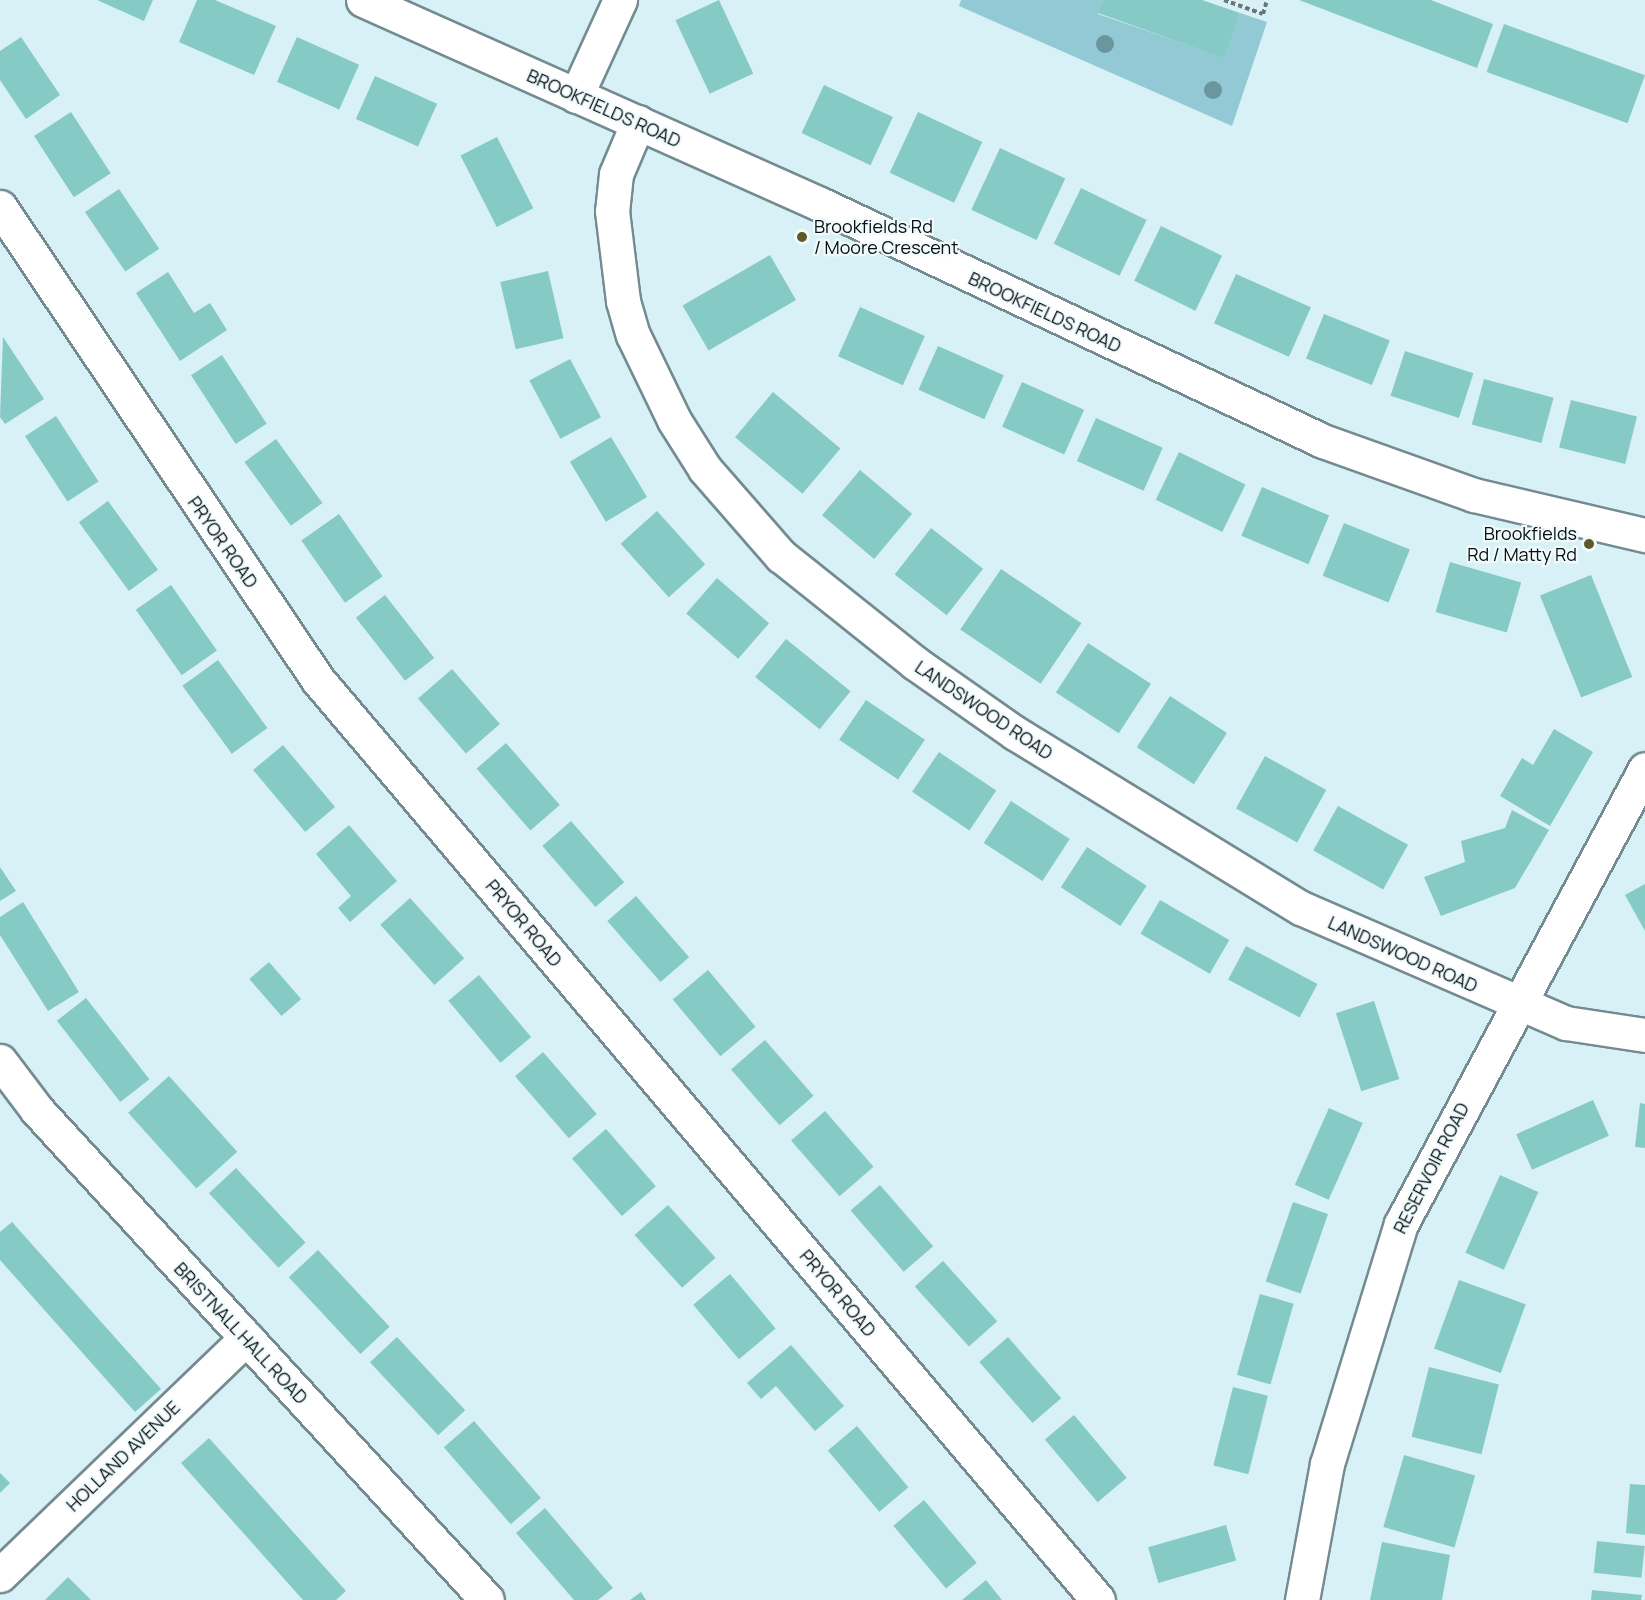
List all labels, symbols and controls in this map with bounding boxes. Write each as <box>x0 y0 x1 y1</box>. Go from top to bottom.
street label: BROOKFIELDS ROAD <box>524 64 684 152</box>
place label: Brookfields Rd / Moore Crescent <box>814 216 958 258</box>
marker: Brookfields Rd / Moore Crescent <box>795 230 809 244</box>
street label: BROOKFIELDS ROAD <box>965 267 1125 357</box>
street label: PRYOR ROAD <box>184 492 262 592</box>
place label: Brookfields Rd / Matty Rd <box>1467 523 1577 566</box>
marker: Brookfields Rd / Matty Rd <box>1582 537 1596 551</box>
street label: LANDSWOOD ROAD <box>911 656 1057 764</box>
street label: PRYOR ROAD <box>481 875 567 971</box>
street label: LANDSWOOD ROAD <box>1325 911 1481 997</box>
street label: RESERVOIR ROAD <box>1389 1099 1473 1237</box>
street label: PRYOR ROAD <box>795 1245 881 1341</box>
street label: BRISTNALL HALL ROAD <box>169 1257 313 1409</box>
street label: HOLLAND AVENUE <box>62 1396 184 1516</box>

